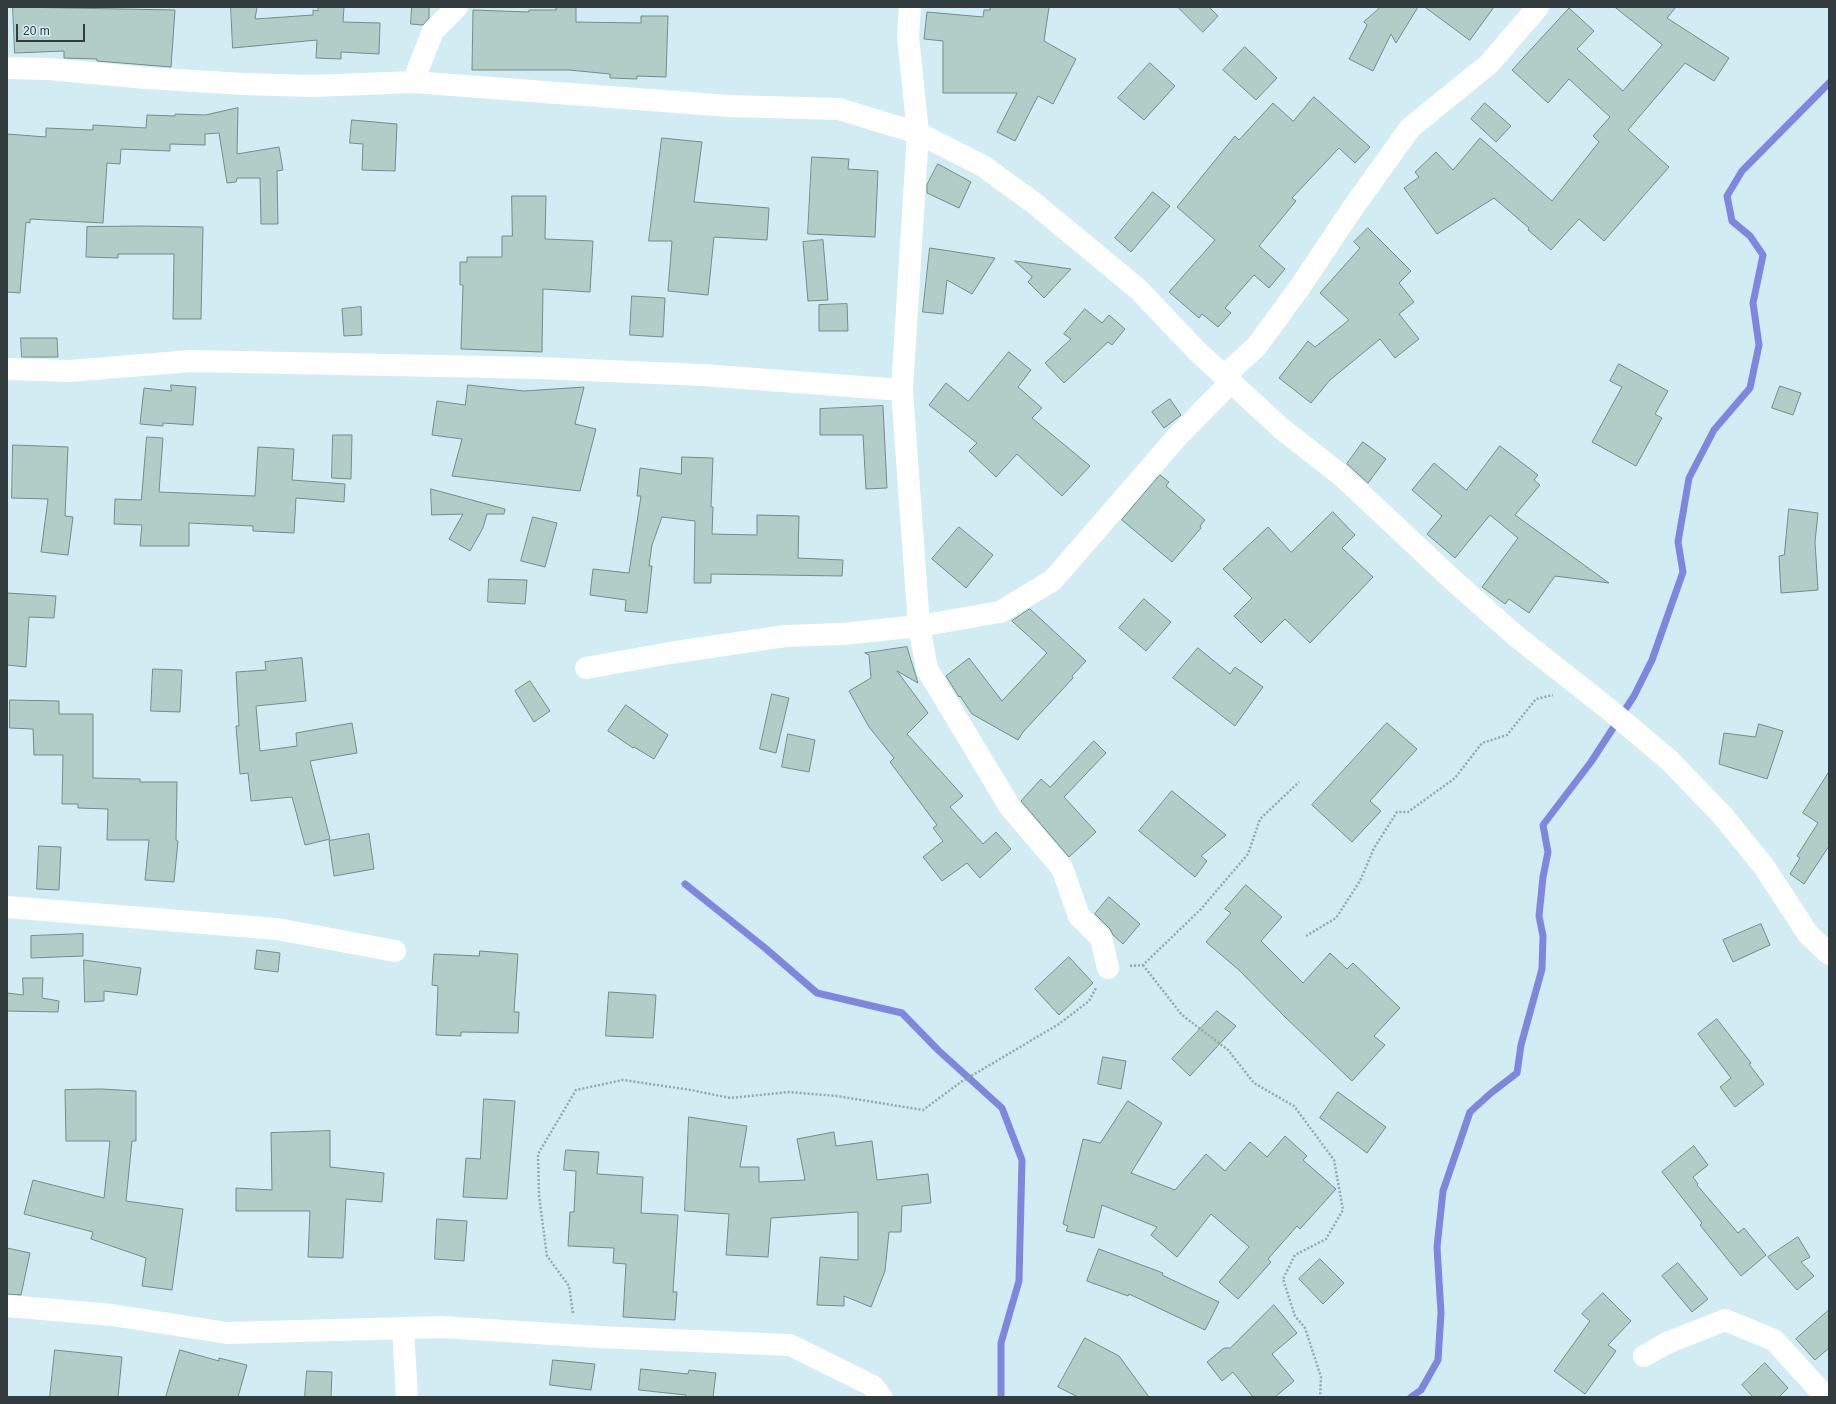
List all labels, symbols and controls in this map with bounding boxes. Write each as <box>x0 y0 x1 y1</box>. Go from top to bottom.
scale bar <box>18 16 87 42</box>
text: 20 m <box>23 24 50 38</box>

